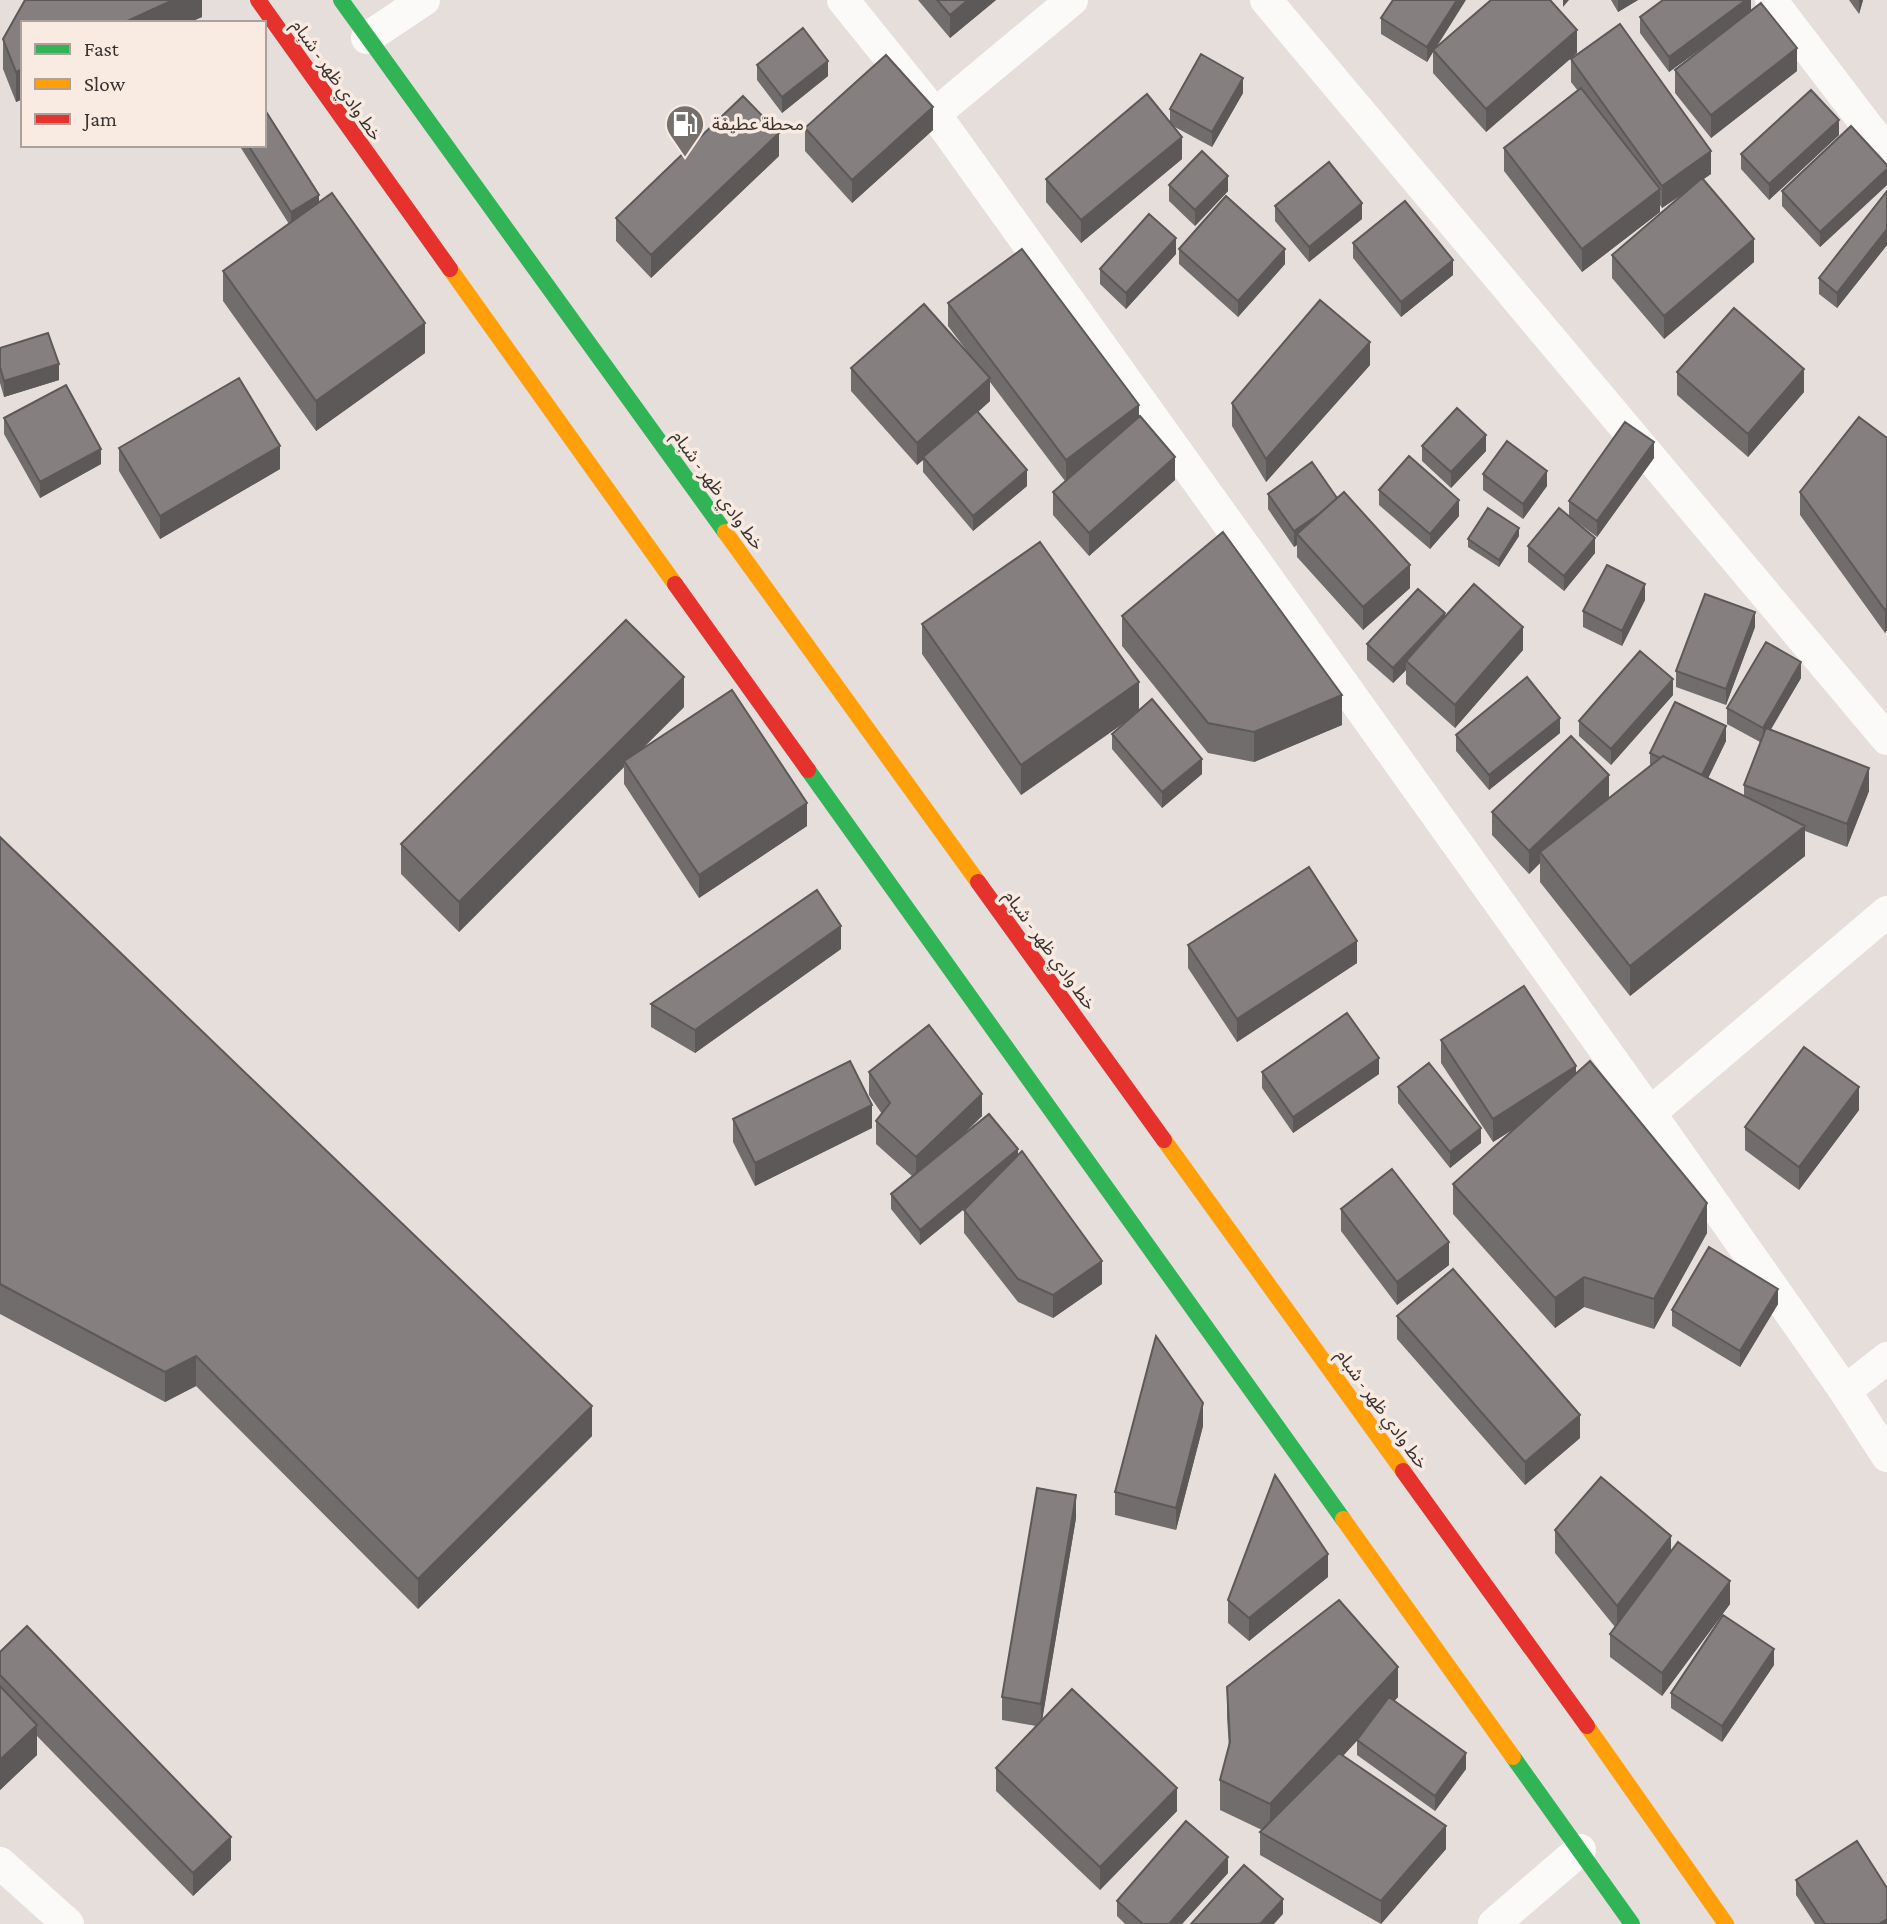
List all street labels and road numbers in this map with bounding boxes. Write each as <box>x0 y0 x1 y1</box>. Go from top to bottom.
street label: خط وادي ظهر - شبام <box>285 16 386 147</box>
street label: خط وادي ظهر - شبام <box>665 426 768 556</box>
street label: خط وادي ظهر - شبام <box>997 886 1100 1016</box>
street label: خط وادي ظهر - شبام <box>1329 1345 1432 1475</box>

